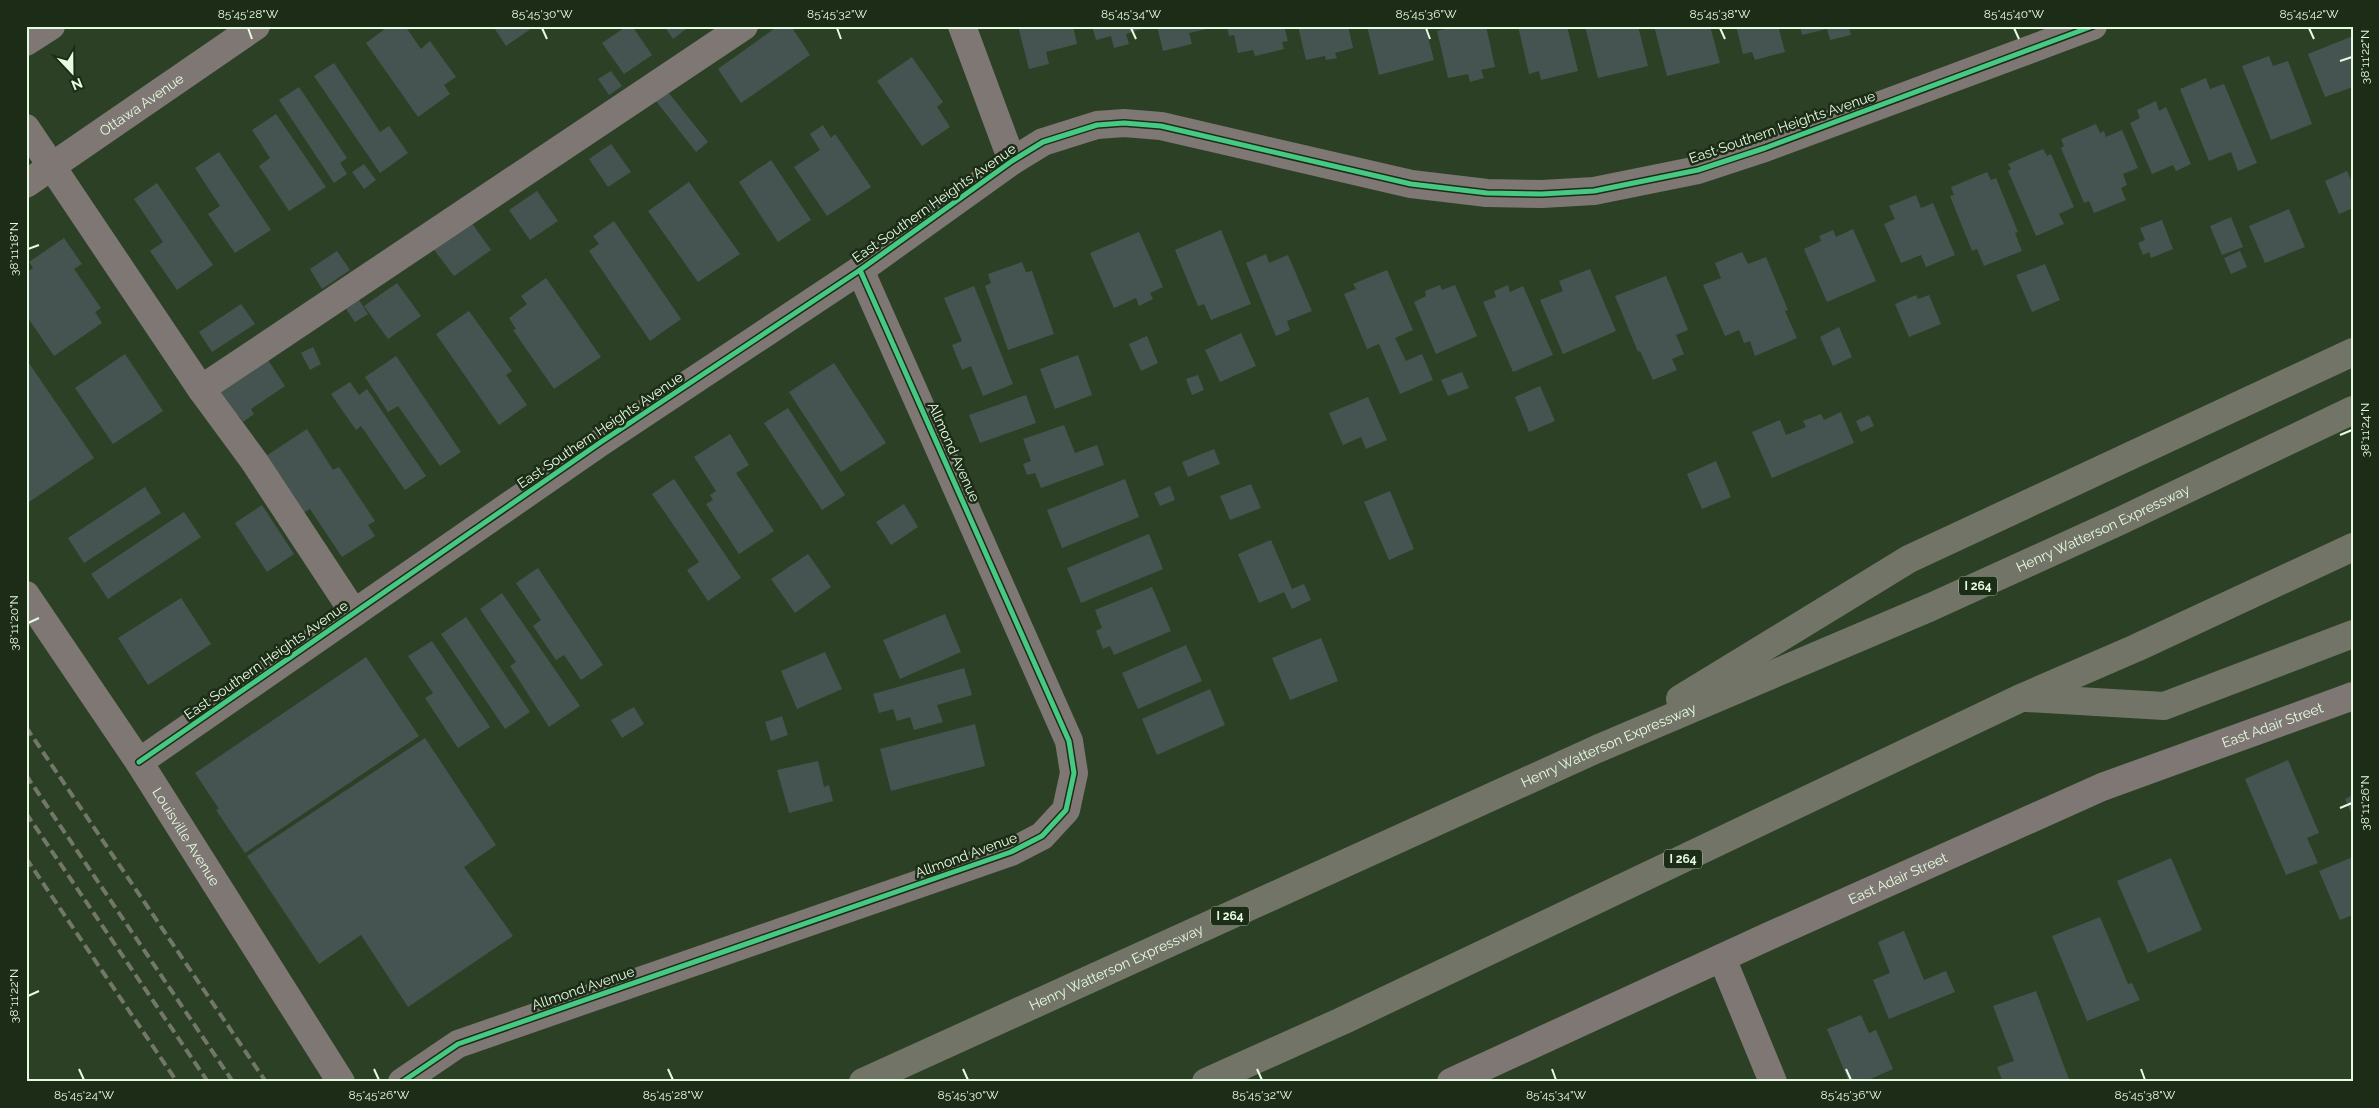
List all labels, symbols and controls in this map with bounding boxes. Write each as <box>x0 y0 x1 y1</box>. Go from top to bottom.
text: 85°45'28"W <box>218 7 279 21</box>
text: 85°45'30"W <box>512 7 573 21</box>
text: 85°45'32"W <box>807 7 867 21</box>
text: 85°45'34"W <box>1101 7 1162 21</box>
text: 85°45'36"W <box>1396 7 1457 21</box>
text: 85°45'38"W <box>1690 7 1751 21</box>
text: 85°45'40"W <box>1984 7 2045 21</box>
text: 85°45'42"W <box>2279 7 2339 21</box>
text: 38°11'22"N <box>2358 30 2372 84</box>
north arrow <box>48 48 98 98</box>
street label: Ottawa Avenue <box>96 70 187 139</box>
text: N <box>69 75 85 93</box>
street label: East Southern Heights Avenue <box>1687 88 1877 166</box>
street label: East Southern Heights Avenue <box>849 140 1019 266</box>
text: 38°11'18"N <box>7 222 21 276</box>
street label: East Southern Heights Avenue <box>514 369 686 491</box>
street label: Allmond Avenue <box>925 400 983 504</box>
text: 38°11'24"N <box>2358 403 2372 457</box>
street label: Henry Watterson Expressway <box>2014 481 2193 575</box>
road number: I 264 <box>1959 576 1997 596</box>
text: 38°11'20"N <box>7 595 21 651</box>
street label: East Southern Heights Avenue <box>181 597 351 723</box>
street label: East Adair Street <box>2220 699 2325 751</box>
street label: Henry Watterson Expressway <box>1518 700 1699 790</box>
text: 38°11'26"N <box>2358 775 2372 831</box>
street label: Louisville Avenue <box>149 785 223 889</box>
street label: Allmond Avenue <box>913 829 1019 881</box>
street label: East Adair Street <box>1846 849 1950 907</box>
road number: I 264 <box>1664 850 1702 869</box>
road number: I 264 <box>1211 906 1249 926</box>
street label: Henry Watterson Expressway <box>1027 921 1206 1014</box>
street label: Allmond Avenue <box>530 963 636 1013</box>
text: 38°11'22"N <box>7 969 21 1023</box>
text: 85°45'24"W <box>54 1088 114 1102</box>
text: 85°45'26"W <box>349 1088 410 1102</box>
text: 85°45'28"W <box>643 1088 704 1102</box>
text: 85°45'30"W <box>938 1088 999 1102</box>
text: 85°45'32"W <box>1232 1088 1292 1102</box>
text: 85°45'34"W <box>1526 1088 1587 1102</box>
text: 85°45'36"W <box>1821 1088 1882 1102</box>
text: 85°45'38"W <box>2115 1088 2176 1102</box>

